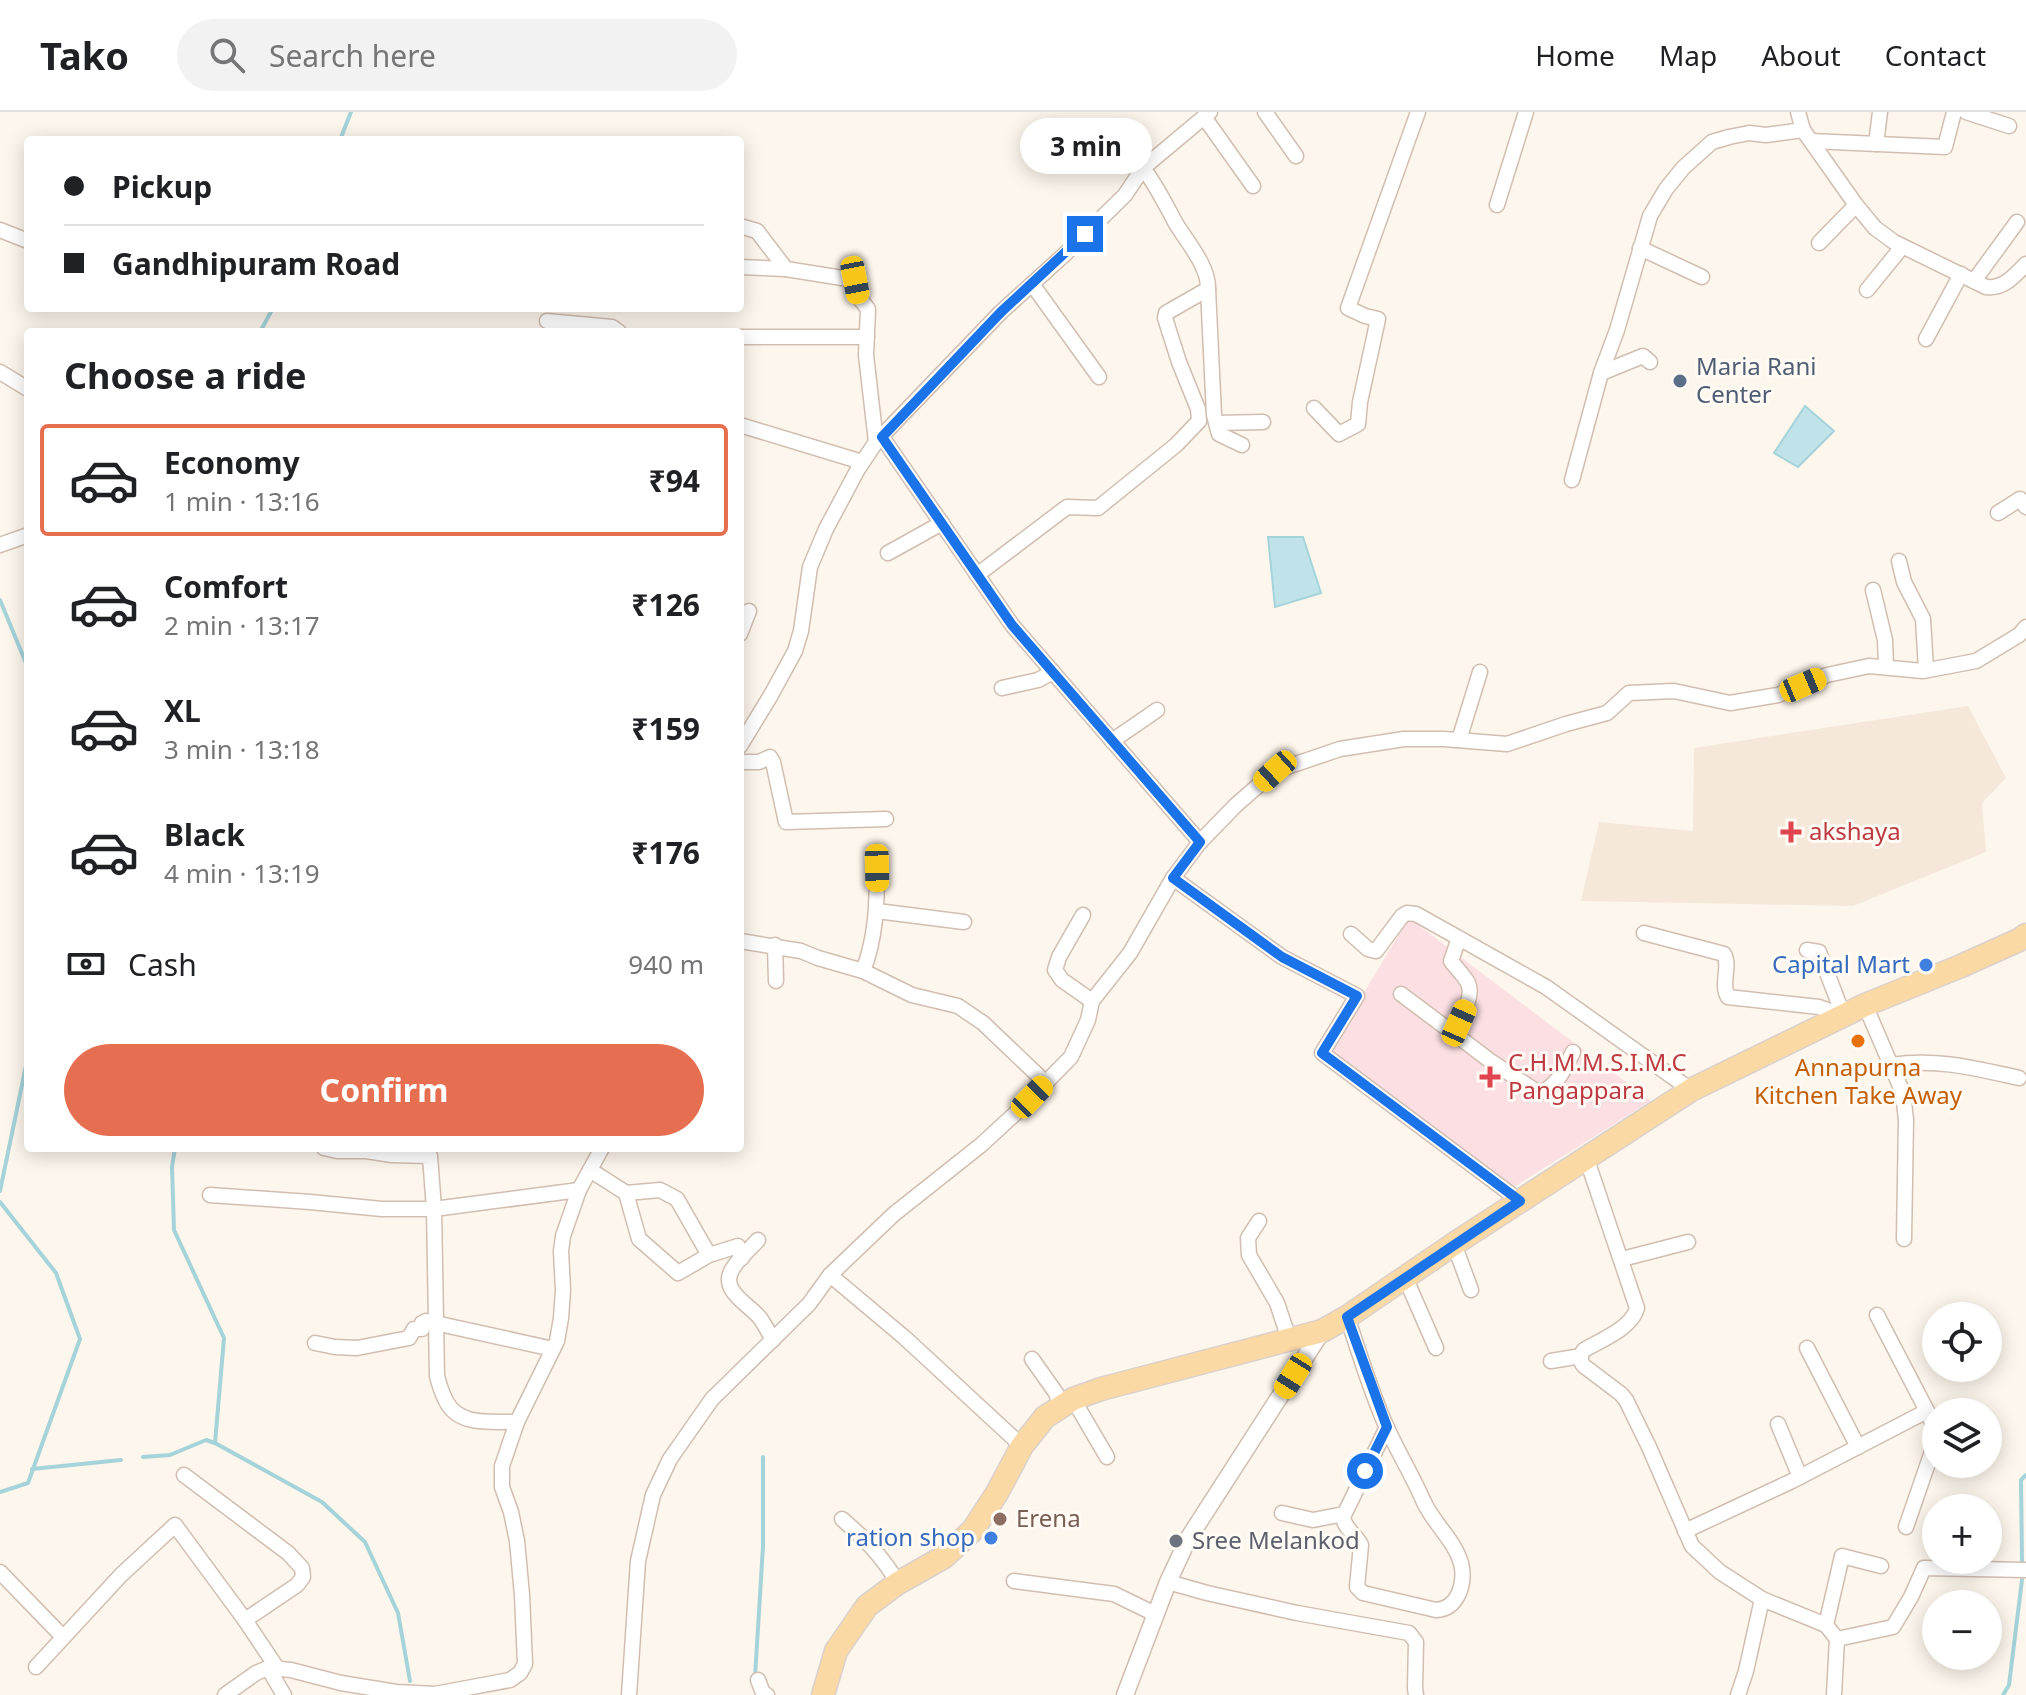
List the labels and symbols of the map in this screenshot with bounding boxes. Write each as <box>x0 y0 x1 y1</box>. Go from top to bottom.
callout: 3 min <box>1019 118 1151 174</box>
route end <box>1067 216 1103 252</box>
car <box>839 254 871 306</box>
place label: Maria Rani Center <box>1696 349 1816 410</box>
marker: Maria Rani Center <box>1671 372 1689 390</box>
car <box>1776 665 1830 705</box>
car <box>1249 746 1301 796</box>
place label: akshaya <box>1809 814 1901 847</box>
marker: akshaya <box>1780 821 1802 843</box>
car <box>865 844 889 892</box>
place label: Capital Mart <box>1772 947 1910 980</box>
marker: Capital Mart <box>1917 956 1935 974</box>
car <box>1438 996 1480 1050</box>
marker: Annapurna Kitchen Take Away <box>1849 1032 1867 1050</box>
place label: C.H.M.M.S.I.M.C Pangappara <box>1508 1045 1687 1106</box>
place label: Annapurna Kitchen Take Away <box>1754 1050 1963 1111</box>
marker: C.H.M.M.S.I.M.C Pangappara <box>1479 1066 1501 1088</box>
car <box>1007 1071 1057 1123</box>
car <box>1270 1349 1316 1403</box>
route start <box>1347 1453 1383 1489</box>
place label: Erena <box>1016 1501 1081 1534</box>
marker: Erena <box>991 1510 1009 1528</box>
place label: ration shop <box>846 1520 975 1553</box>
place label: Sree Melankod <box>1192 1523 1360 1556</box>
marker: ration shop <box>982 1529 1000 1547</box>
marker: Sree Melankod <box>1167 1532 1185 1550</box>

